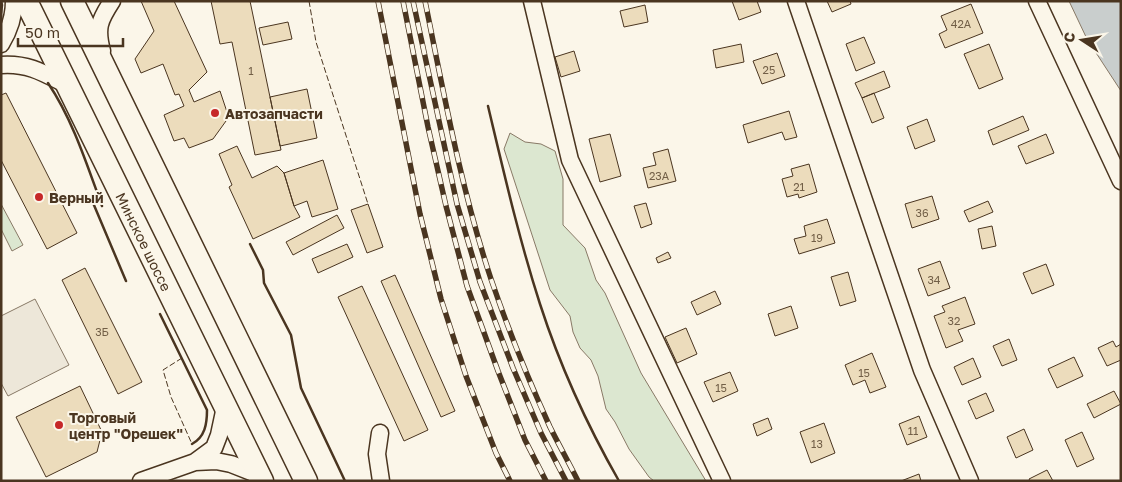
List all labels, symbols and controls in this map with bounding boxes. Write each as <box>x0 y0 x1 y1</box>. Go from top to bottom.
scale bar <box>18 15 122 47</box>
north arrow <box>1057 15 1107 65</box>
house number: 42А <box>951 17 972 30</box>
text: 50 m <box>25 23 60 41</box>
text: С <box>1059 31 1078 44</box>
house number: 25 <box>763 63 775 76</box>
house number: 1 <box>248 64 254 77</box>
place label: Автозапчасти <box>225 105 323 122</box>
marker: Автозапчасти <box>209 107 221 119</box>
house number: 23А <box>649 169 670 182</box>
house number: 21 <box>793 180 805 193</box>
place label: Верный <box>49 189 103 206</box>
street label: Минское шоссе <box>113 189 176 294</box>
marker: Верный <box>33 191 45 203</box>
house number: 36 <box>915 206 929 219</box>
house number: 19 <box>811 231 823 244</box>
house number: 34 <box>927 273 941 286</box>
house number: 32 <box>948 314 960 327</box>
house number: 3Б <box>95 325 109 338</box>
house number: 15 <box>858 366 870 379</box>
house number: 15 <box>715 381 727 394</box>
place label: Торговый центр "Орешек" <box>69 409 183 442</box>
marker: Торговый центр "Орешек" <box>53 419 65 431</box>
house number: 11 <box>908 424 918 437</box>
house number: 13 <box>811 437 823 450</box>

